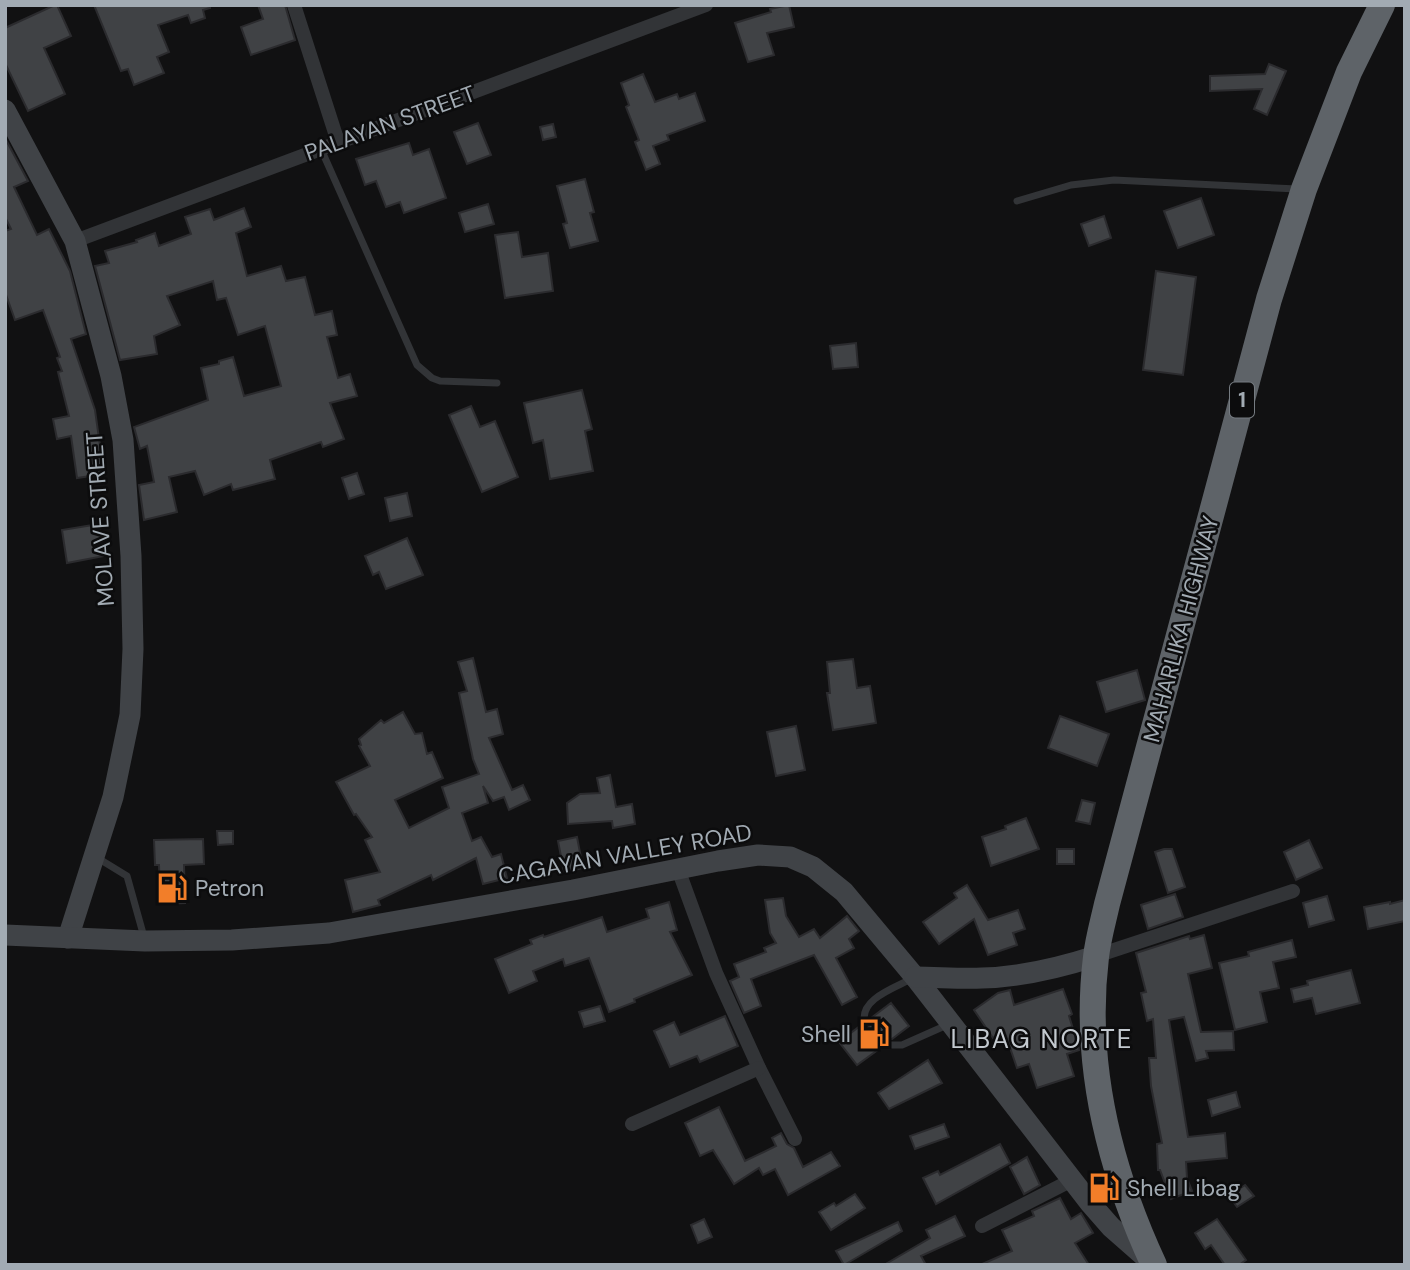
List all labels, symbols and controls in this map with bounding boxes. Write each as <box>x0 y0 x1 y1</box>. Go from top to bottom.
street label: PALAYAN STREET <box>300 78 480 168</box>
road number: 1 <box>1230 382 1254 418</box>
street label: MOLAVE STREET <box>79 430 121 607</box>
street label: MAHARLIKA HIGHWAY <box>1136 512 1226 746</box>
street label: CAGAYAN VALLEY ROAD <box>496 817 754 891</box>
fuel station icon: Petron <box>155 871 189 905</box>
place label: Petron <box>195 873 264 903</box>
fuel station icon: Shell <box>857 1017 891 1051</box>
place label: Shell <box>801 1019 851 1049</box>
district label: LIBAG NORTE <box>951 1022 1133 1056</box>
fuel station icon: Shell Libag <box>1087 1171 1121 1205</box>
place label: Shell Libag <box>1127 1173 1241 1203</box>

